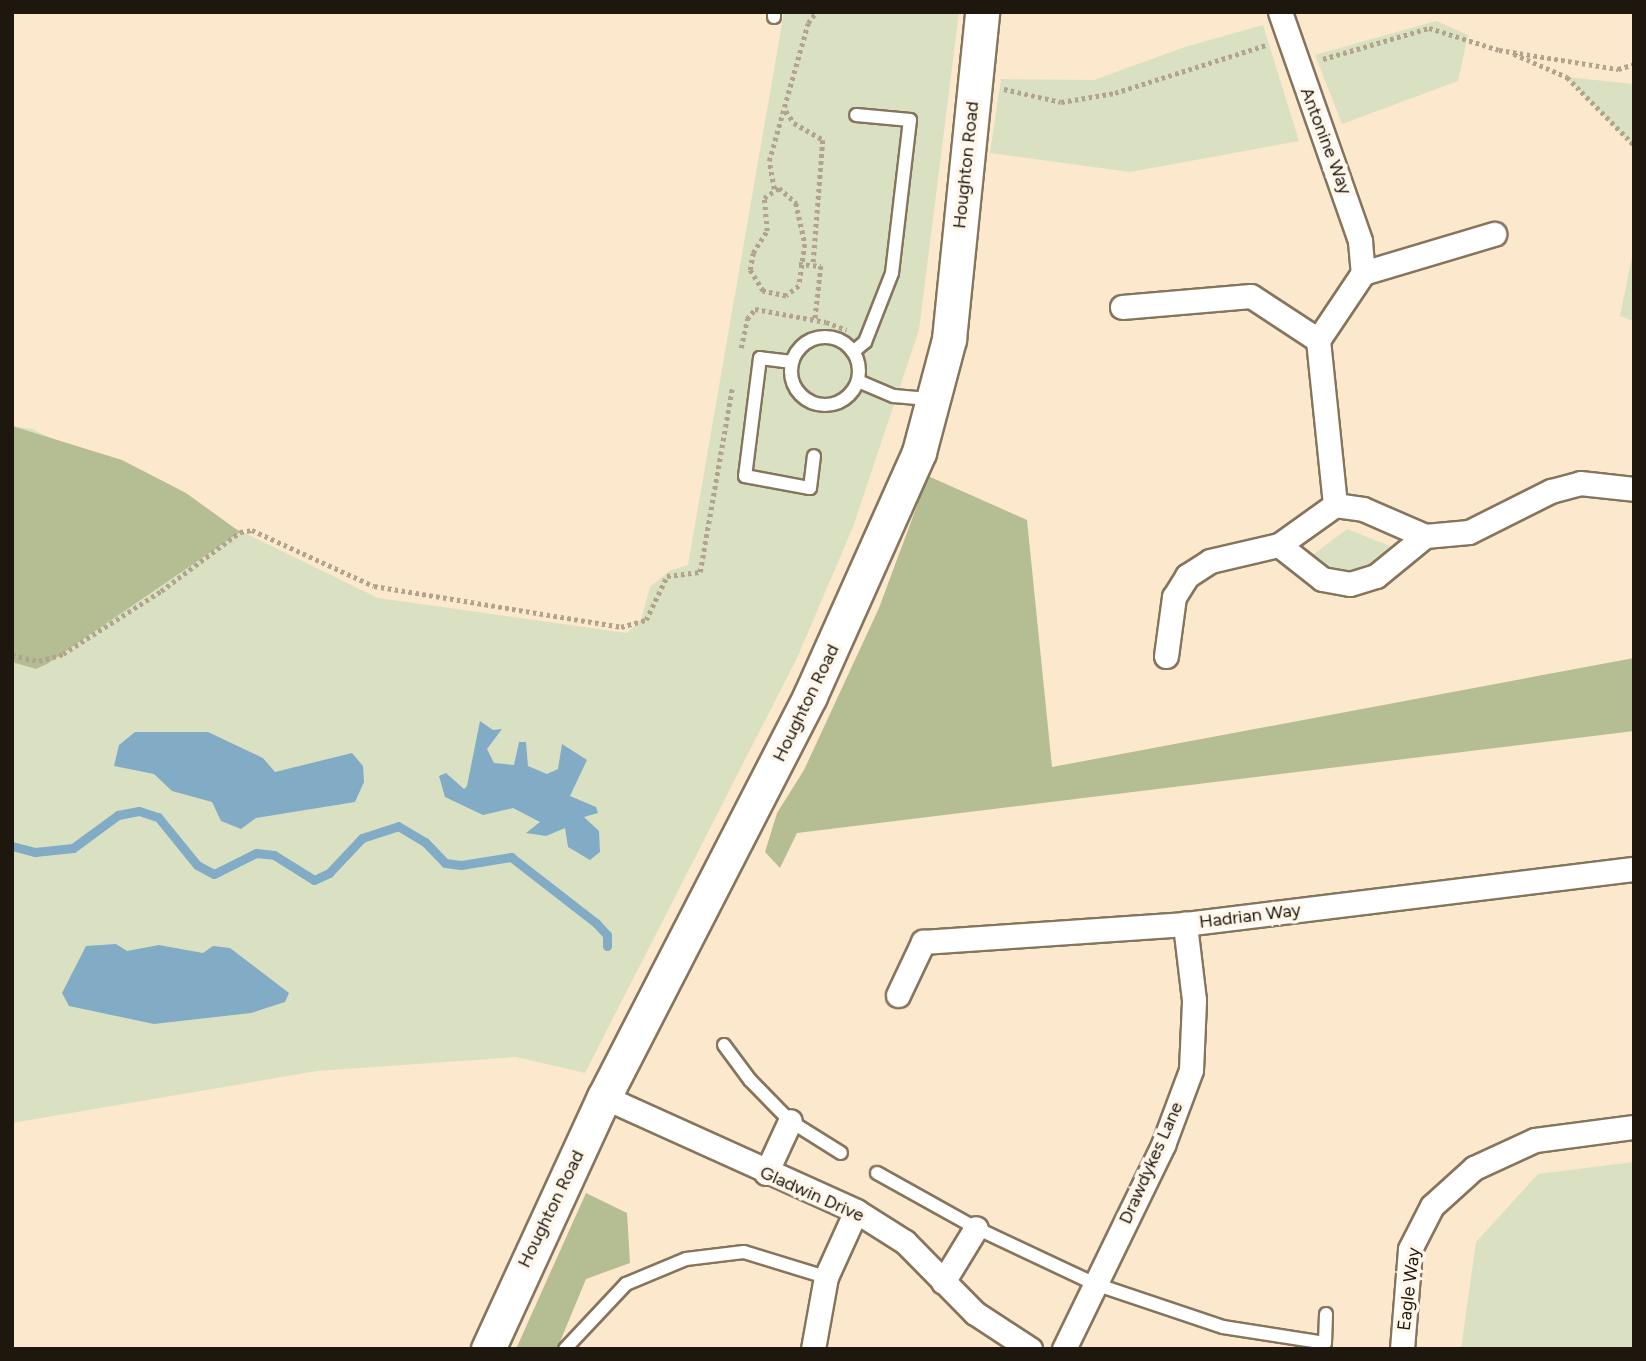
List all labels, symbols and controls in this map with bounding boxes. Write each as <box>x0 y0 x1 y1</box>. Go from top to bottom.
street label: Antonine Way <box>1296 84 1356 198</box>
street label: Houghton Road <box>949 100 983 230</box>
street label: Houghton Road <box>768 641 844 765</box>
street label: Hadrian Way <box>1198 899 1302 933</box>
street label: Drawdykes Lane <box>1114 1099 1188 1227</box>
street label: Houghton Road <box>513 1147 589 1271</box>
street label: Gladwin Drive <box>757 1161 867 1227</box>
street label: Eagle Way <box>1393 1246 1425 1332</box>

